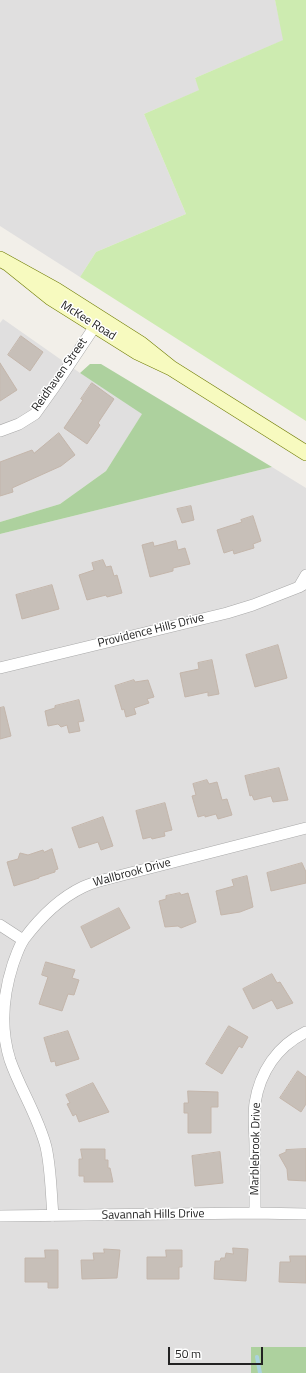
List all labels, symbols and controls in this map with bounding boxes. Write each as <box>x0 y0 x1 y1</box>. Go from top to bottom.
street label: McKee Road <box>58 298 118 344</box>
street label: Reidhaven Street <box>29 335 91 415</box>
street label: Providence Hills Drive <box>96 611 206 651</box>
street label: Wallbrook Drive <box>92 856 172 890</box>
street label: Marblebrook Drive <box>248 1102 264 1196</box>
street label: Savannah Hills Drive <box>101 1207 205 1223</box>
scale bar <box>170 1339 265 1365</box>
text: 50 m <box>175 1344 201 1363</box>

